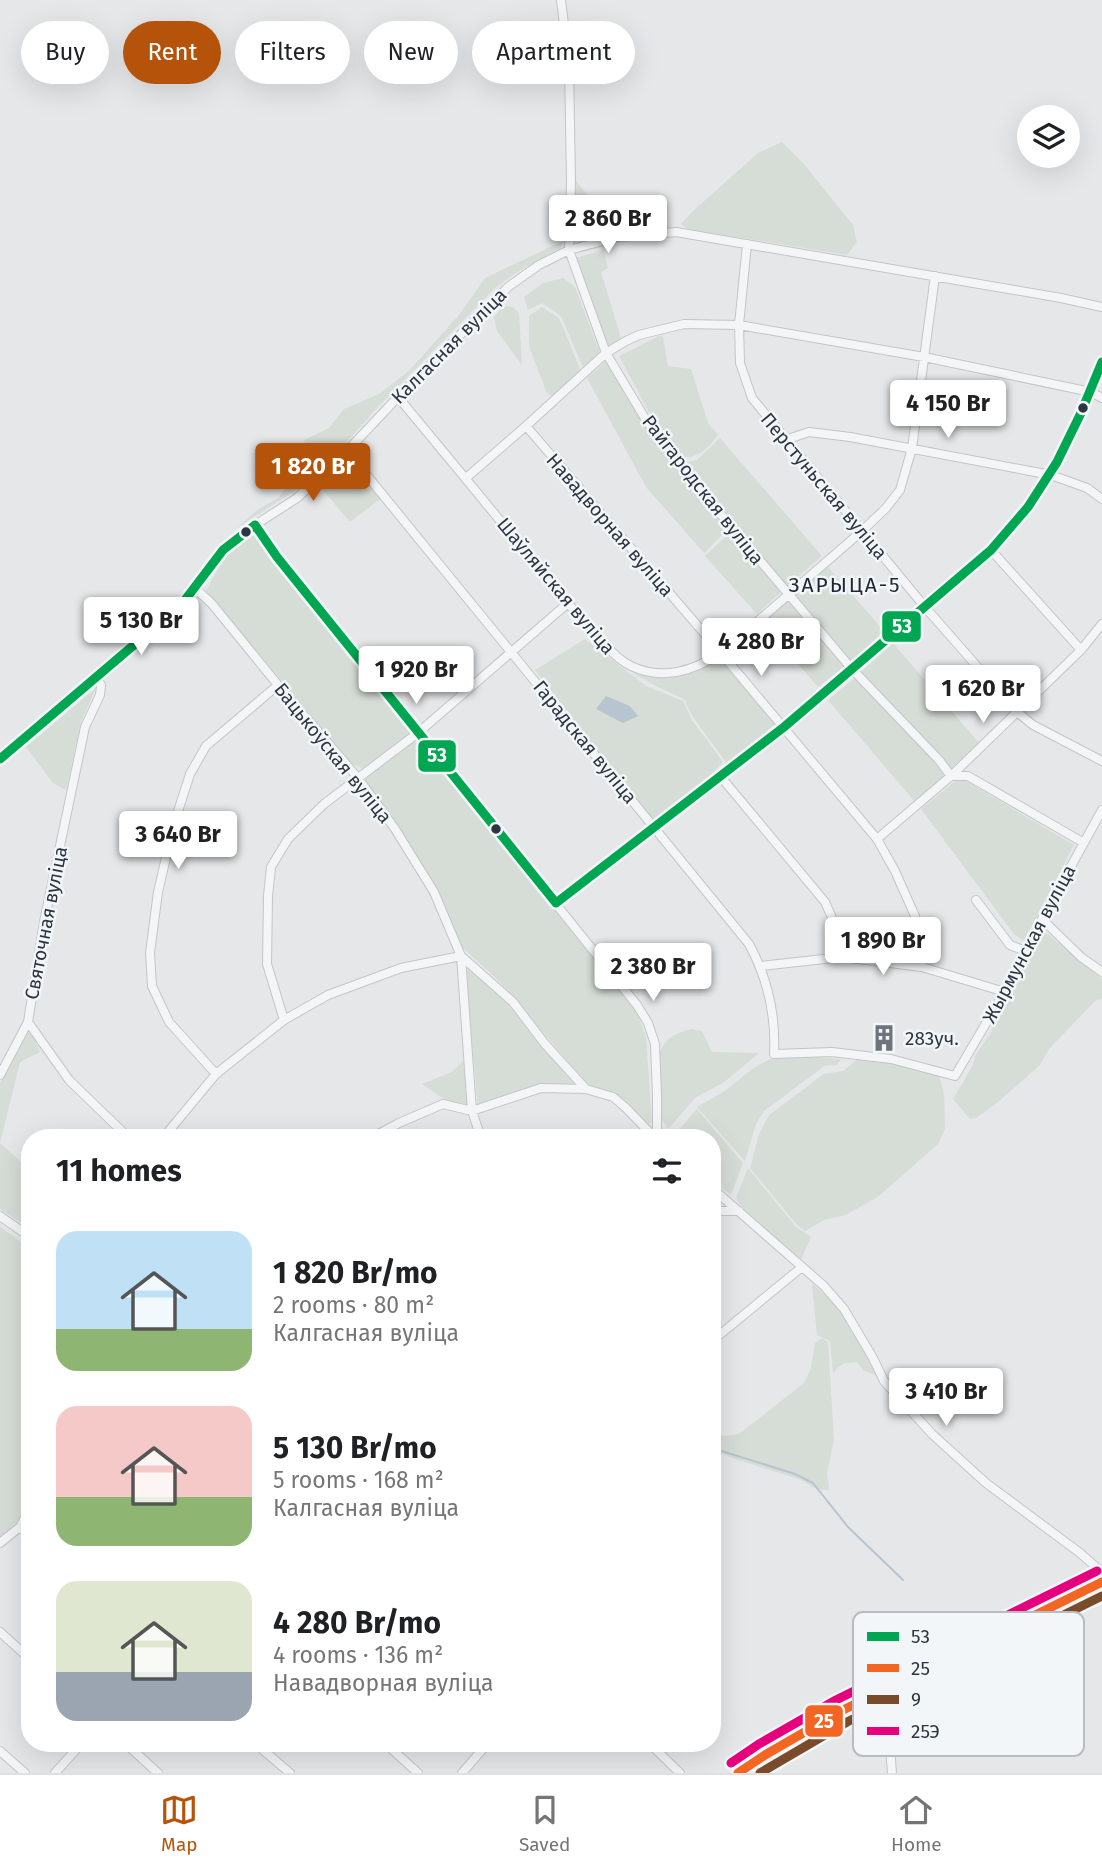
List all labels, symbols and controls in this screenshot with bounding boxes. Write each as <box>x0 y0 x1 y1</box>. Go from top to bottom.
chip: Buy <box>21 21 109 84</box>
chip: Rent <box>123 21 221 84</box>
chip: Filters <box>235 21 350 84</box>
chip: New <box>364 21 458 84</box>
chip: Apartment <box>472 21 635 84</box>
map controls <box>1017 105 1080 168</box>
button: layers <box>1017 105 1080 168</box>
pin: 2 860 Br <box>536 196 680 255</box>
text: 2 860 Br <box>565 204 651 232</box>
street label: Калгасная вуліца <box>387 284 511 408</box>
pin: 4 150 Br <box>876 380 1020 440</box>
text: 4 150 Br <box>906 389 990 417</box>
unlabelled marker <box>1076 401 1090 415</box>
street label: Перстуньская вуліца <box>756 408 892 564</box>
street label: Райгародская вуліца <box>637 410 769 570</box>
pin: 1 820 Br <box>241 444 385 503</box>
street label: Навадворная вуліца <box>542 449 678 601</box>
text: 1 820 Br <box>271 452 355 480</box>
street label: Шаўляйская вуліца <box>492 513 620 659</box>
unlabelled marker <box>239 525 253 539</box>
district label: ЗАРЫЦА-5 <box>789 572 901 598</box>
pin: 5 130 Br <box>69 598 213 657</box>
text: 5 130 Br <box>100 606 182 634</box>
line badge: 53 <box>881 610 922 643</box>
text: 53 <box>892 615 912 638</box>
pin: 4 280 Br <box>689 618 833 678</box>
text: 4 280 Br <box>718 627 804 655</box>
pin: 1 920 Br <box>344 646 488 706</box>
text: 1 920 Br <box>375 655 457 683</box>
pin: 1 620 Br <box>911 666 1055 725</box>
text: 1 620 Br <box>942 674 1024 702</box>
street label: Гарадская вуліца <box>528 676 642 808</box>
street label: Бацькоўская вуліца <box>269 678 397 828</box>
line badge: 53 <box>417 739 457 773</box>
text: 53 <box>427 744 447 767</box>
pin: 3 640 Br <box>106 812 250 871</box>
text: 3 640 Br <box>135 820 221 848</box>
unlabelled marker <box>489 822 503 836</box>
street label: Святочная вуліца <box>20 844 72 1002</box>
street label: Жырмунская вуліца <box>978 861 1080 1027</box>
pin: 1 890 Br <box>811 918 955 977</box>
text: 1 890 Br <box>841 926 925 954</box>
pin: 2 380 Br <box>581 944 725 1003</box>
text: 2 380 Br <box>611 952 696 980</box>
building icon: 283уч. <box>869 1023 899 1053</box>
place label: 283уч. <box>905 1027 959 1050</box>
icon: filters <box>648 1152 686 1190</box>
text: 11 homes <box>56 1153 182 1189</box>
text: 1 820 Br/mo <box>273 1255 438 1291</box>
icon: home <box>112 1259 196 1343</box>
text: 2 rooms · 80 m² <box>273 1291 434 1319</box>
text: Калгасная вуліца <box>273 1319 459 1347</box>
pin: 3 410 Br <box>874 1368 1018 1428</box>
text: 3 410 Br <box>905 1377 987 1405</box>
text: 5 130 Br/mo <box>273 1430 437 1466</box>
icon: home <box>112 1434 196 1518</box>
text: 5 rooms · 168 m² <box>273 1466 444 1494</box>
text: Калгасная вуліца <box>273 1494 459 1522</box>
text: 4 280 Br/mo <box>273 1605 441 1641</box>
icon: home <box>112 1609 196 1693</box>
legend <box>853 1612 1084 1756</box>
text: 53 <box>911 1625 930 1648</box>
text: 4 rooms · 136 m² <box>273 1641 443 1669</box>
text: 25 <box>911 1657 930 1680</box>
text: Навадворная вуліца <box>273 1669 494 1697</box>
text: 9 <box>911 1688 921 1711</box>
line badge: 25 <box>804 1704 844 1738</box>
text: 25 <box>814 1710 834 1733</box>
text: 25Э <box>911 1720 940 1743</box>
tab: Map <box>160 1791 198 1856</box>
tab: Saved <box>519 1791 570 1856</box>
tab: Home <box>891 1791 942 1856</box>

